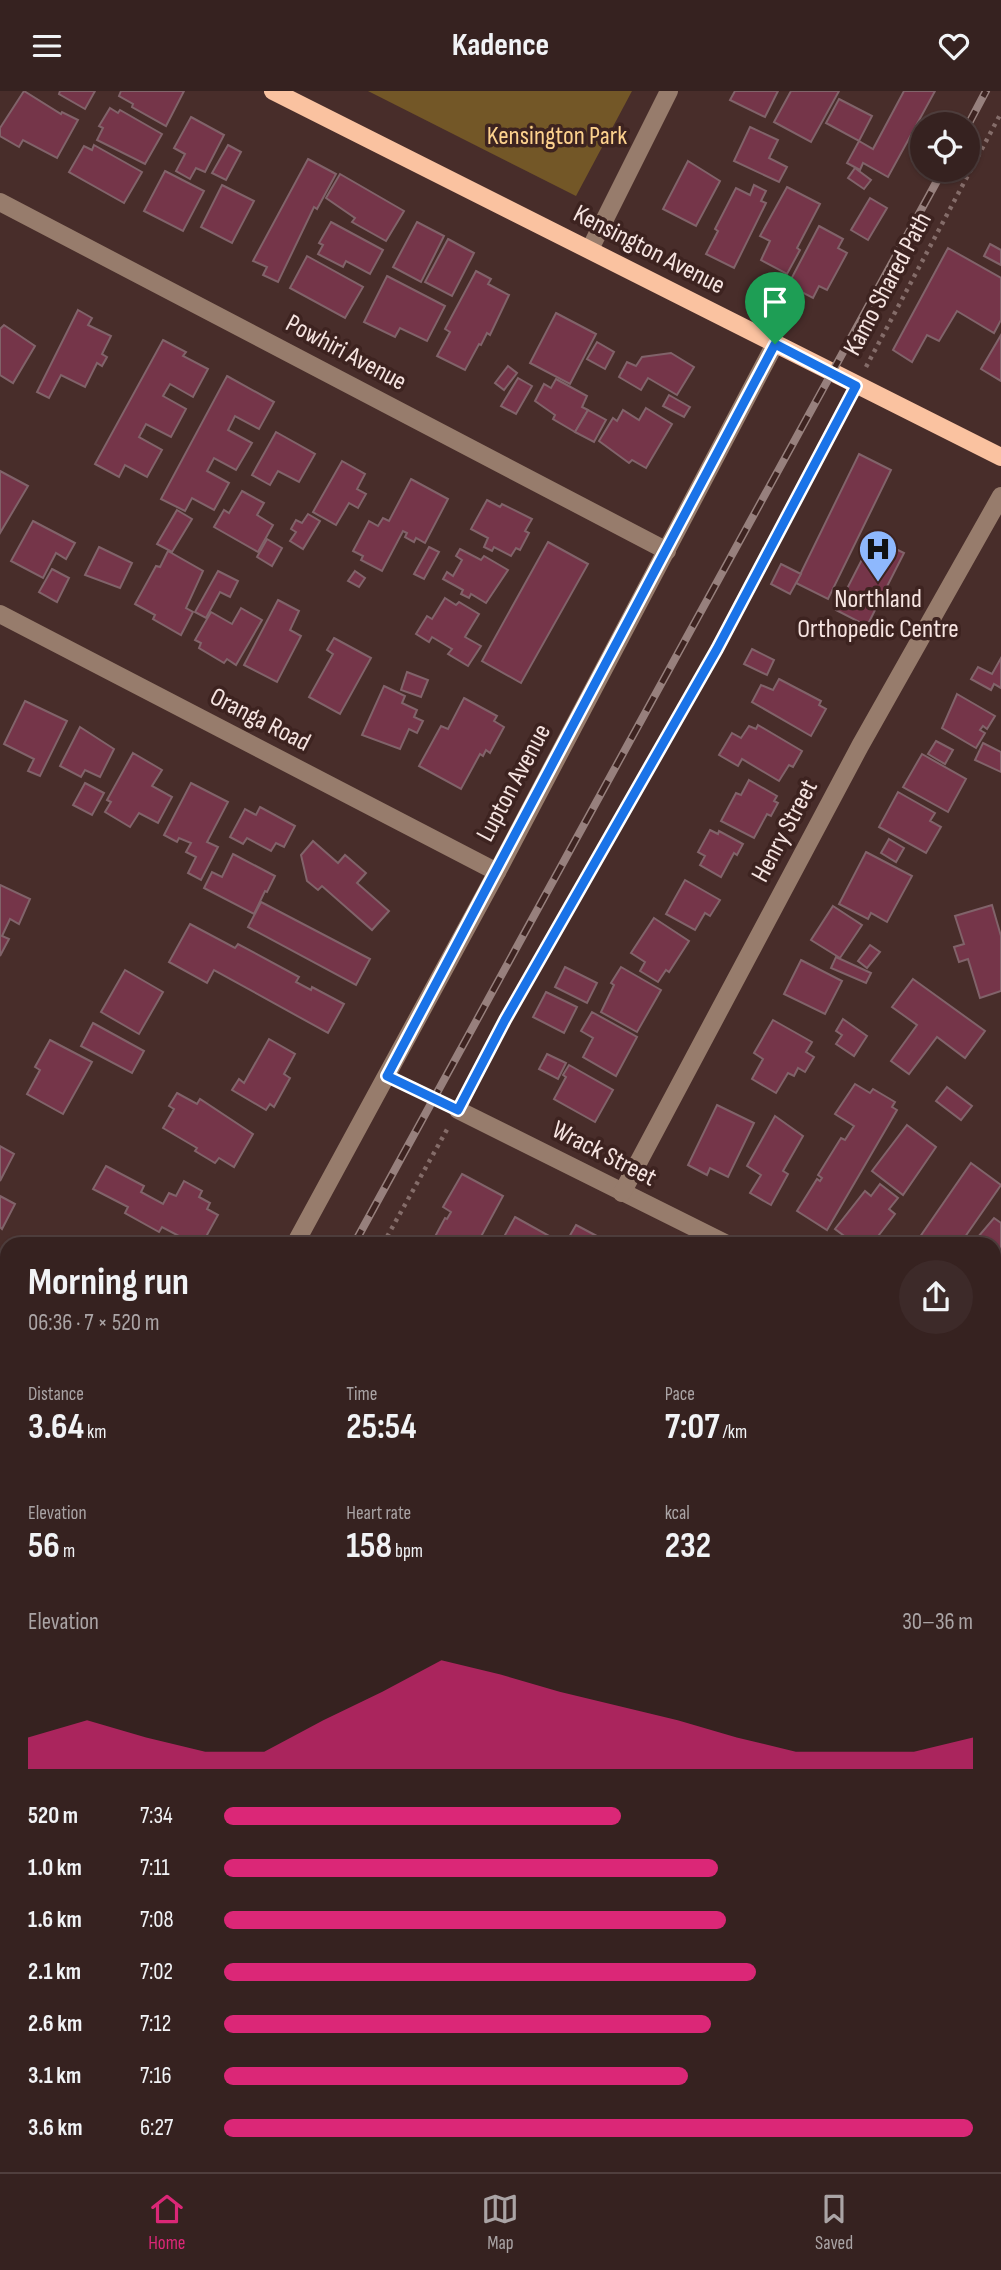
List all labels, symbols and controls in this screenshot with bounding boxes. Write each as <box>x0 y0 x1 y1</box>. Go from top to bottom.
text: Kadence <box>452 26 549 65</box>
icon: menu <box>28 27 66 65</box>
icon: heart <box>935 27 973 65</box>
map controls <box>910 112 980 182</box>
button: locate <box>910 112 980 182</box>
park label: Kensington Park <box>487 121 627 152</box>
street label: Kensington Avenue <box>568 199 730 301</box>
street label: Kamo Shared Path <box>837 207 939 361</box>
pin <box>745 272 805 344</box>
icon: arrive <box>756 283 794 321</box>
street label: Powhiri Avenue <box>280 308 412 398</box>
hospital icon: Northland Orthopedic Centre <box>857 528 899 583</box>
place label: Northland Orthopedic Centre <box>797 584 959 645</box>
street label: Oranga Road <box>205 682 315 758</box>
street label: Lupton Avenue <box>470 719 558 847</box>
street label: Henry Street <box>745 774 825 888</box>
street label: Wrack Street <box>547 1115 661 1193</box>
text: Morning run <box>28 1260 189 1305</box>
button: share <box>899 1260 973 1334</box>
text: 06:36 · 7 × 520 m <box>28 1309 159 1337</box>
text: Distance <box>28 1383 84 1406</box>
text: Time <box>346 1383 377 1406</box>
text: Pace <box>665 1383 695 1406</box>
text: 3.64 <box>28 1406 84 1449</box>
text: 25:54 <box>346 1406 417 1449</box>
text: 7:07 <box>665 1406 720 1449</box>
text: km <box>84 1421 107 1444</box>
text: /km <box>720 1421 747 1444</box>
text: Elevation <box>28 1502 87 1525</box>
text: Heart rate <box>346 1502 411 1525</box>
text: kcal <box>665 1502 690 1525</box>
text: 56 <box>28 1525 60 1568</box>
text: 158 <box>346 1525 392 1568</box>
text: 232 <box>665 1525 711 1568</box>
text: m <box>60 1540 75 1563</box>
text: bpm <box>392 1540 423 1563</box>
text: Elevation <box>28 1608 99 1636</box>
text: 30–36 m <box>902 1608 973 1636</box>
text: 520 m <box>28 1802 78 1830</box>
text: 7:34 <box>140 1802 173 1830</box>
text: 1.0 km <box>28 1854 82 1882</box>
text: 7:11 <box>140 1854 170 1882</box>
text: 1.6 km <box>28 1906 82 1934</box>
text: 7:08 <box>140 1906 174 1934</box>
text: 2.1 km <box>28 1958 81 1986</box>
text: 7:02 <box>140 1958 173 1986</box>
text: 2.6 km <box>28 2010 82 2038</box>
text: 7:12 <box>140 2010 171 2038</box>
text: 3.1 km <box>28 2062 81 2090</box>
text: 7:16 <box>140 2062 172 2090</box>
text: 3.6 km <box>28 2114 82 2142</box>
text: 6:27 <box>140 2114 173 2142</box>
tab: Home <box>148 2190 186 2255</box>
tab: Map <box>481 2190 519 2255</box>
tab: Saved <box>815 2190 853 2255</box>

